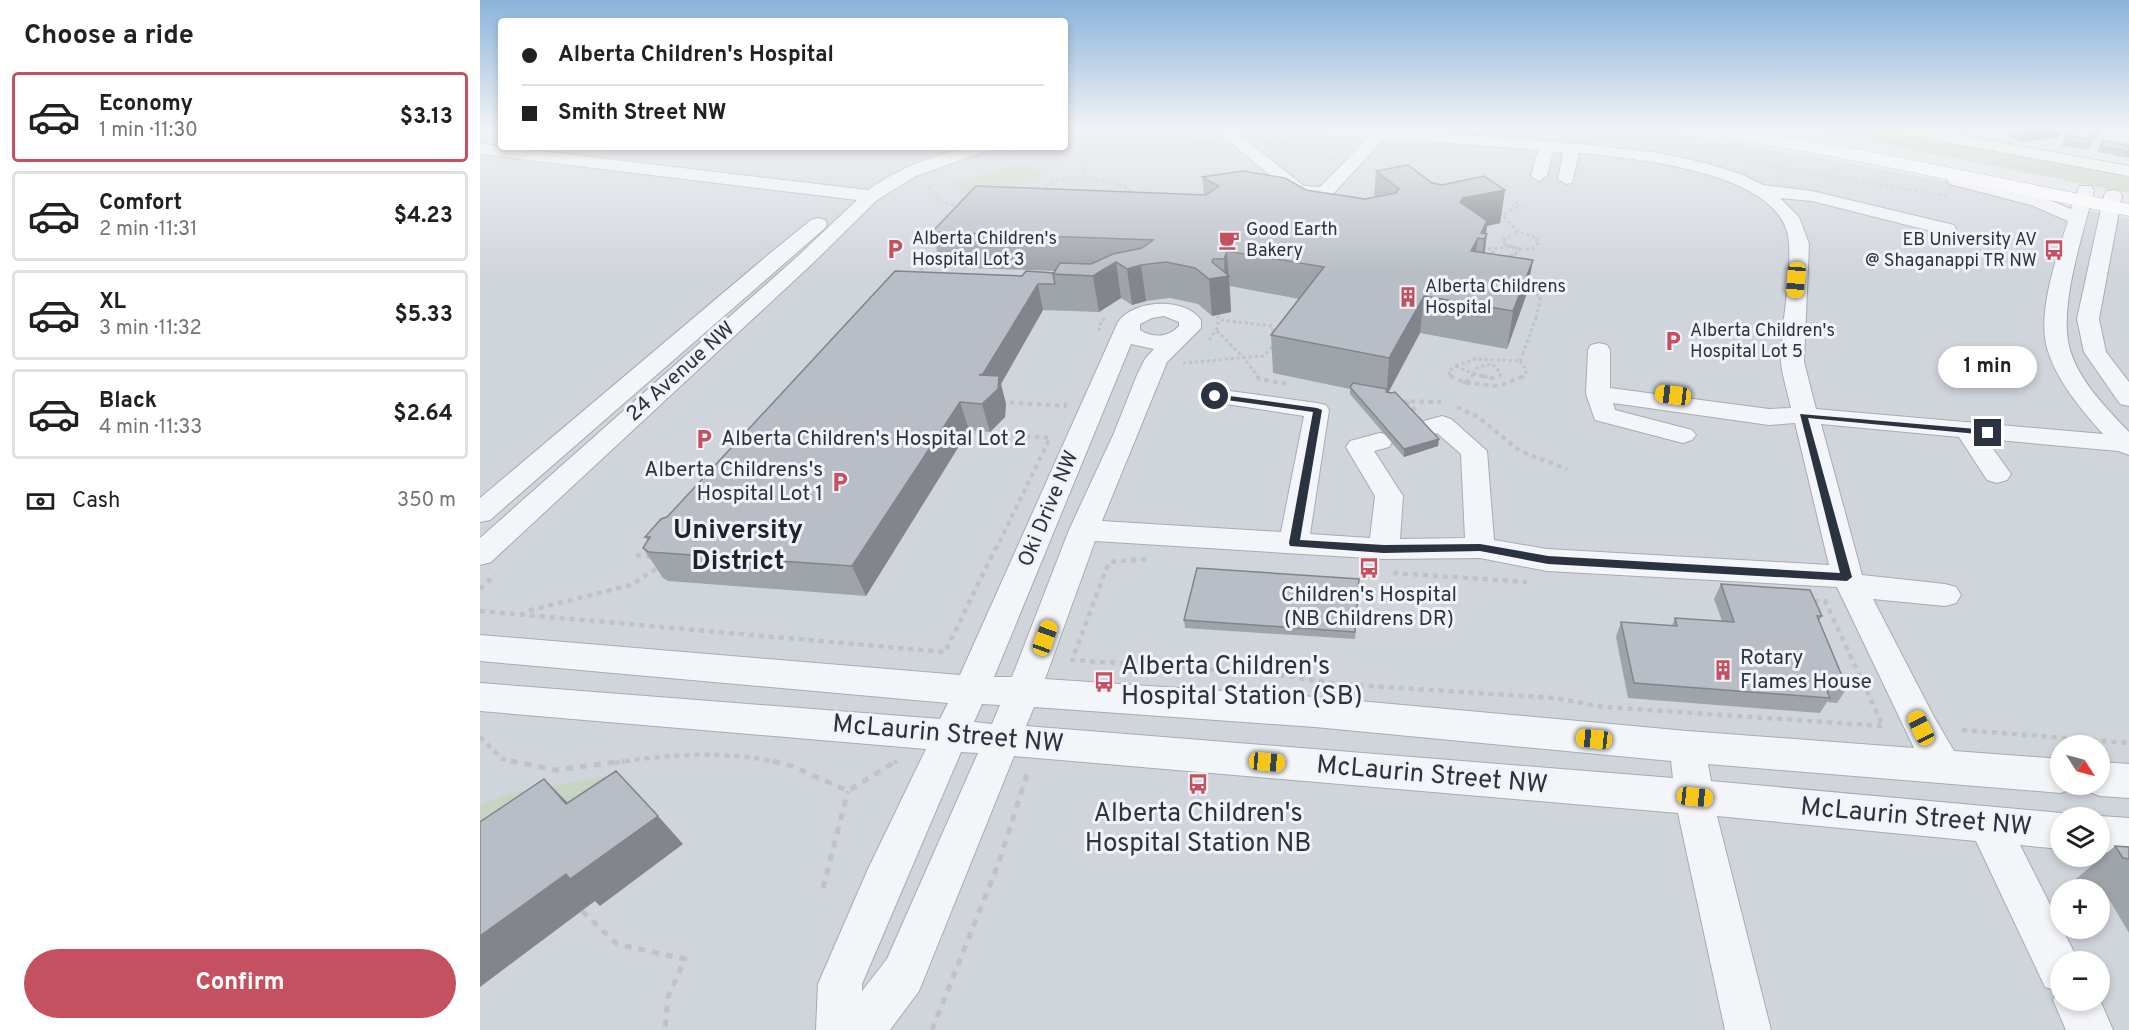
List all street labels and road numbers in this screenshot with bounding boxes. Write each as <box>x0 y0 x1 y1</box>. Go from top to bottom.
street label: 24 Avenue NW <box>621 316 741 428</box>
street label: Oki Drive NW <box>1012 447 1086 571</box>
street label: McLaurin Street NW <box>831 708 1065 762</box>
street label: McLaurin Street NW <box>1315 749 1549 803</box>
street label: McLaurin Street NW <box>1799 791 2033 845</box>

